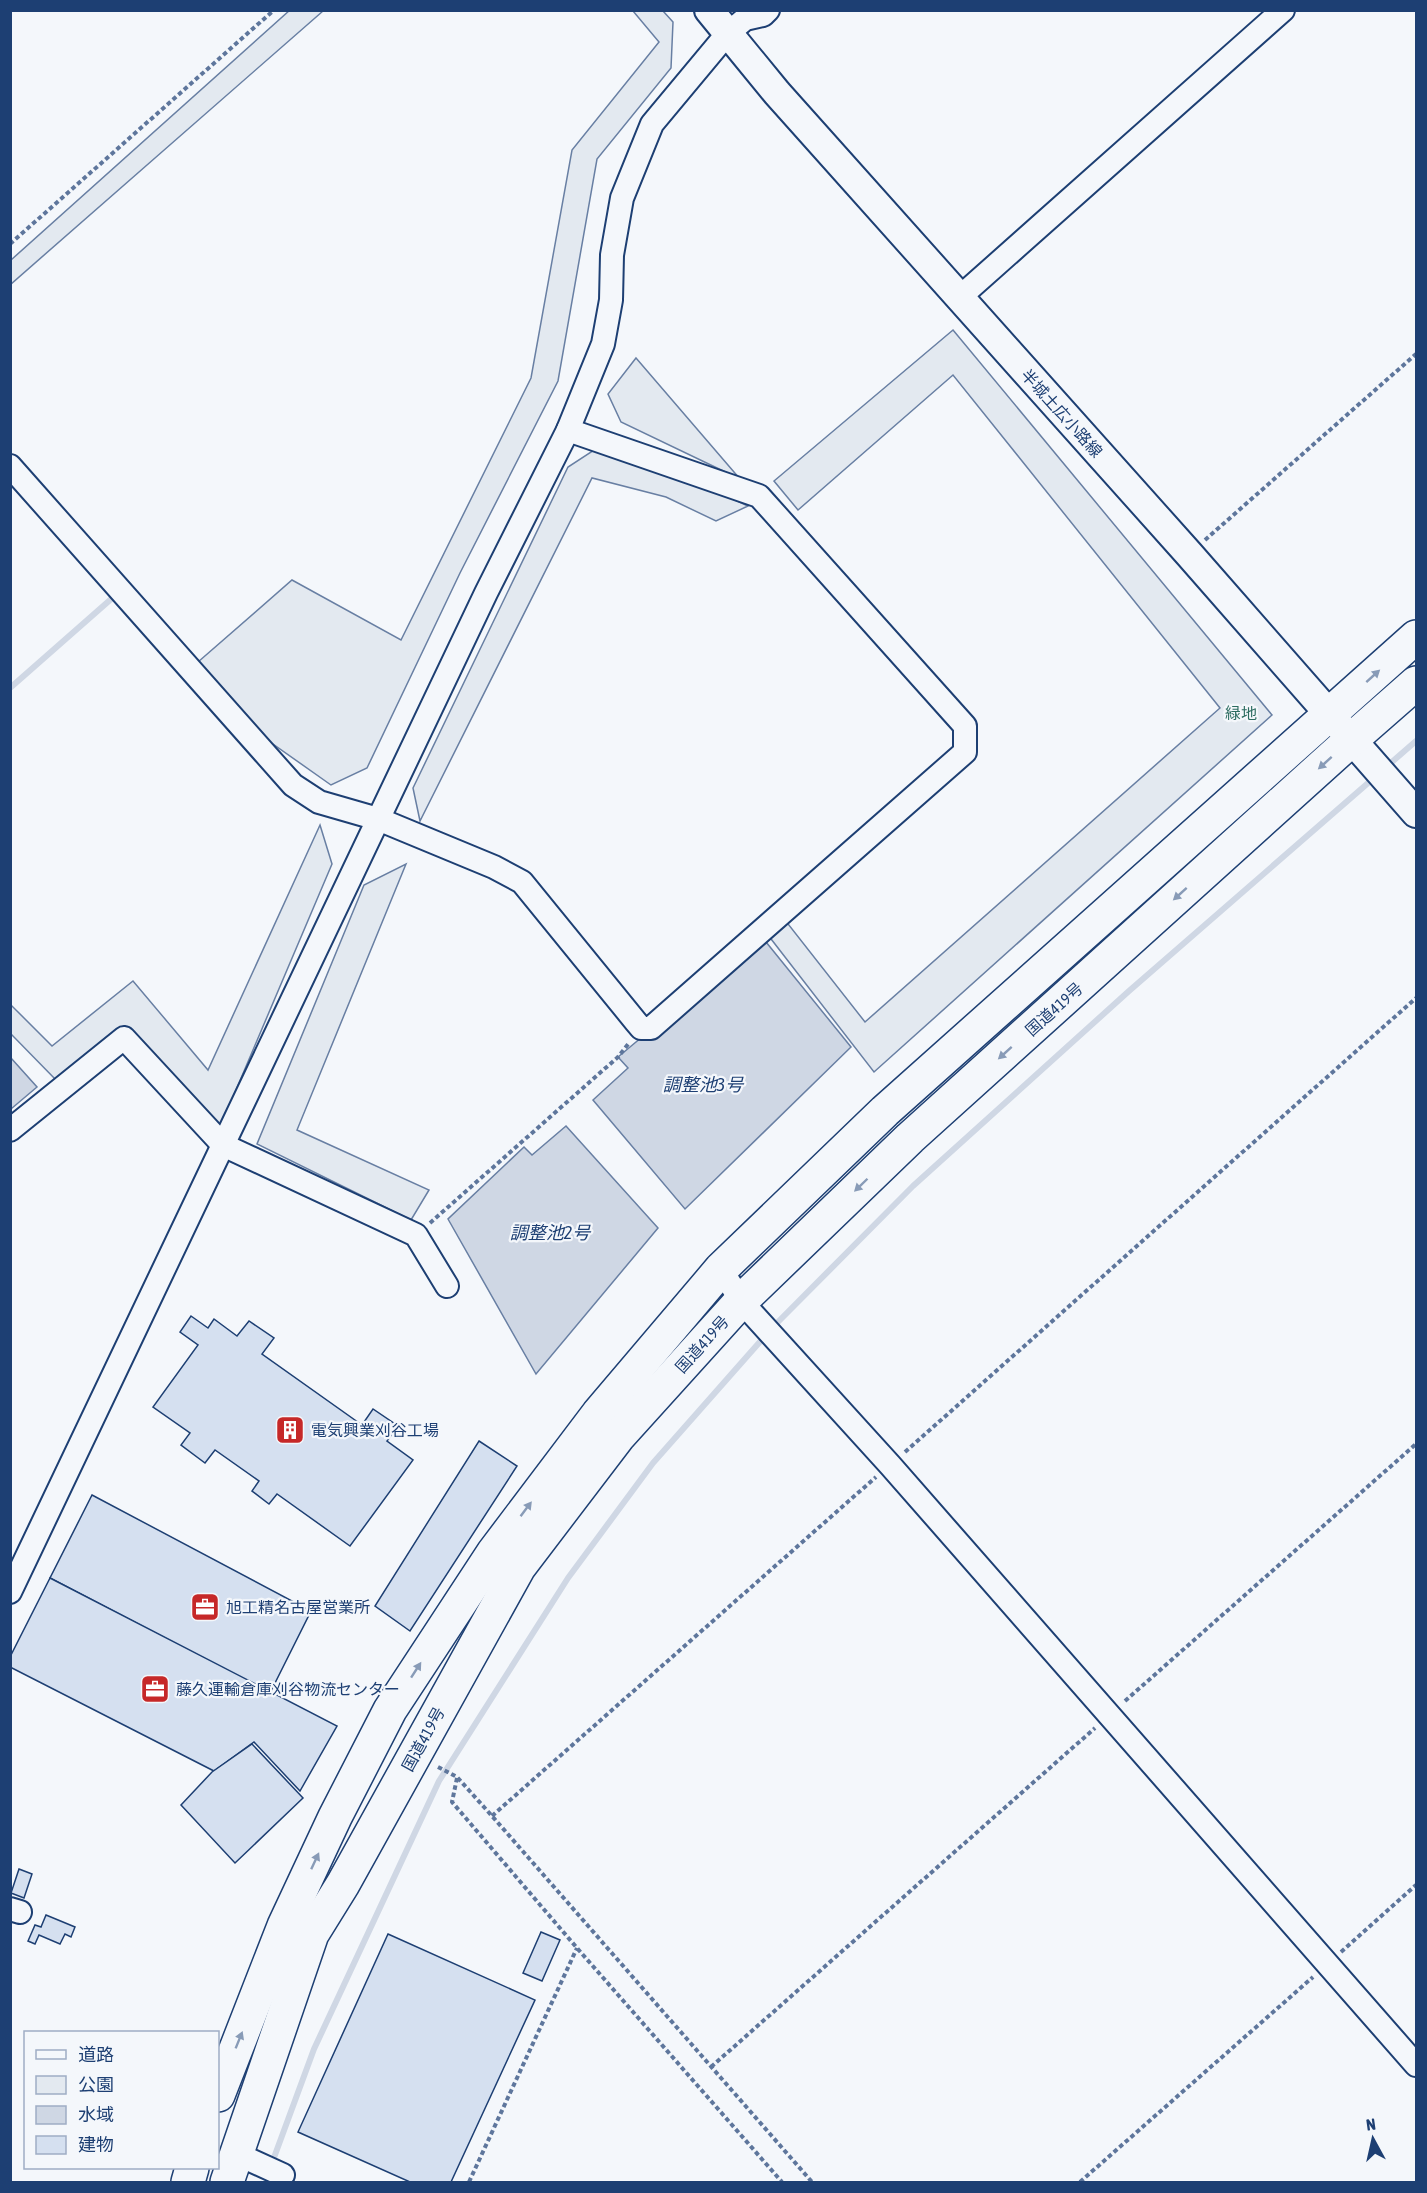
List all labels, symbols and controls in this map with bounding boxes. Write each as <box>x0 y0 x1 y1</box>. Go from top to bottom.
street label: 半城土広小路線 <box>1018 365 1106 461</box>
one-way arrow <box>1365 670 1380 683</box>
park label: 緑地 <box>1225 704 1257 722</box>
one-way arrow <box>1317 756 1332 770</box>
one-way arrow <box>1173 887 1188 901</box>
street label: 国道419号 <box>1022 979 1086 1039</box>
one-way arrow <box>997 1046 1012 1060</box>
water label: 調整池3号 <box>663 1074 745 1095</box>
one-way arrow <box>854 1178 869 1192</box>
water label: 調整池2号 <box>510 1222 592 1243</box>
street label: 国道419号 <box>672 1312 732 1376</box>
building icon: 電気興業刈谷工場 <box>274 1414 306 1446</box>
place label: 電気興業刈谷工場 <box>311 1421 439 1439</box>
one-way arrow <box>520 1502 532 1518</box>
office icon: 旭工精名古屋営業所 <box>189 1591 221 1623</box>
place label: 旭工精名古屋営業所 <box>226 1598 370 1616</box>
one-way arrow <box>411 1662 422 1678</box>
office icon: 藤久運輸倉庫刈谷物流センター <box>139 1673 171 1705</box>
place label: 藤久運輸倉庫刈谷物流センター <box>176 1680 400 1698</box>
street label: 国道419号 <box>398 1704 448 1774</box>
one-way arrow <box>310 1852 319 1869</box>
legend <box>24 2031 219 2169</box>
one-way arrow <box>235 2031 244 2049</box>
text: 道路 <box>78 2044 114 2065</box>
text: 公園 <box>78 2074 114 2095</box>
text: 水域 <box>78 2104 114 2125</box>
north arrow <box>1343 2109 1403 2169</box>
text: N <box>1365 2115 1377 2134</box>
text: 建物 <box>78 2134 114 2155</box>

